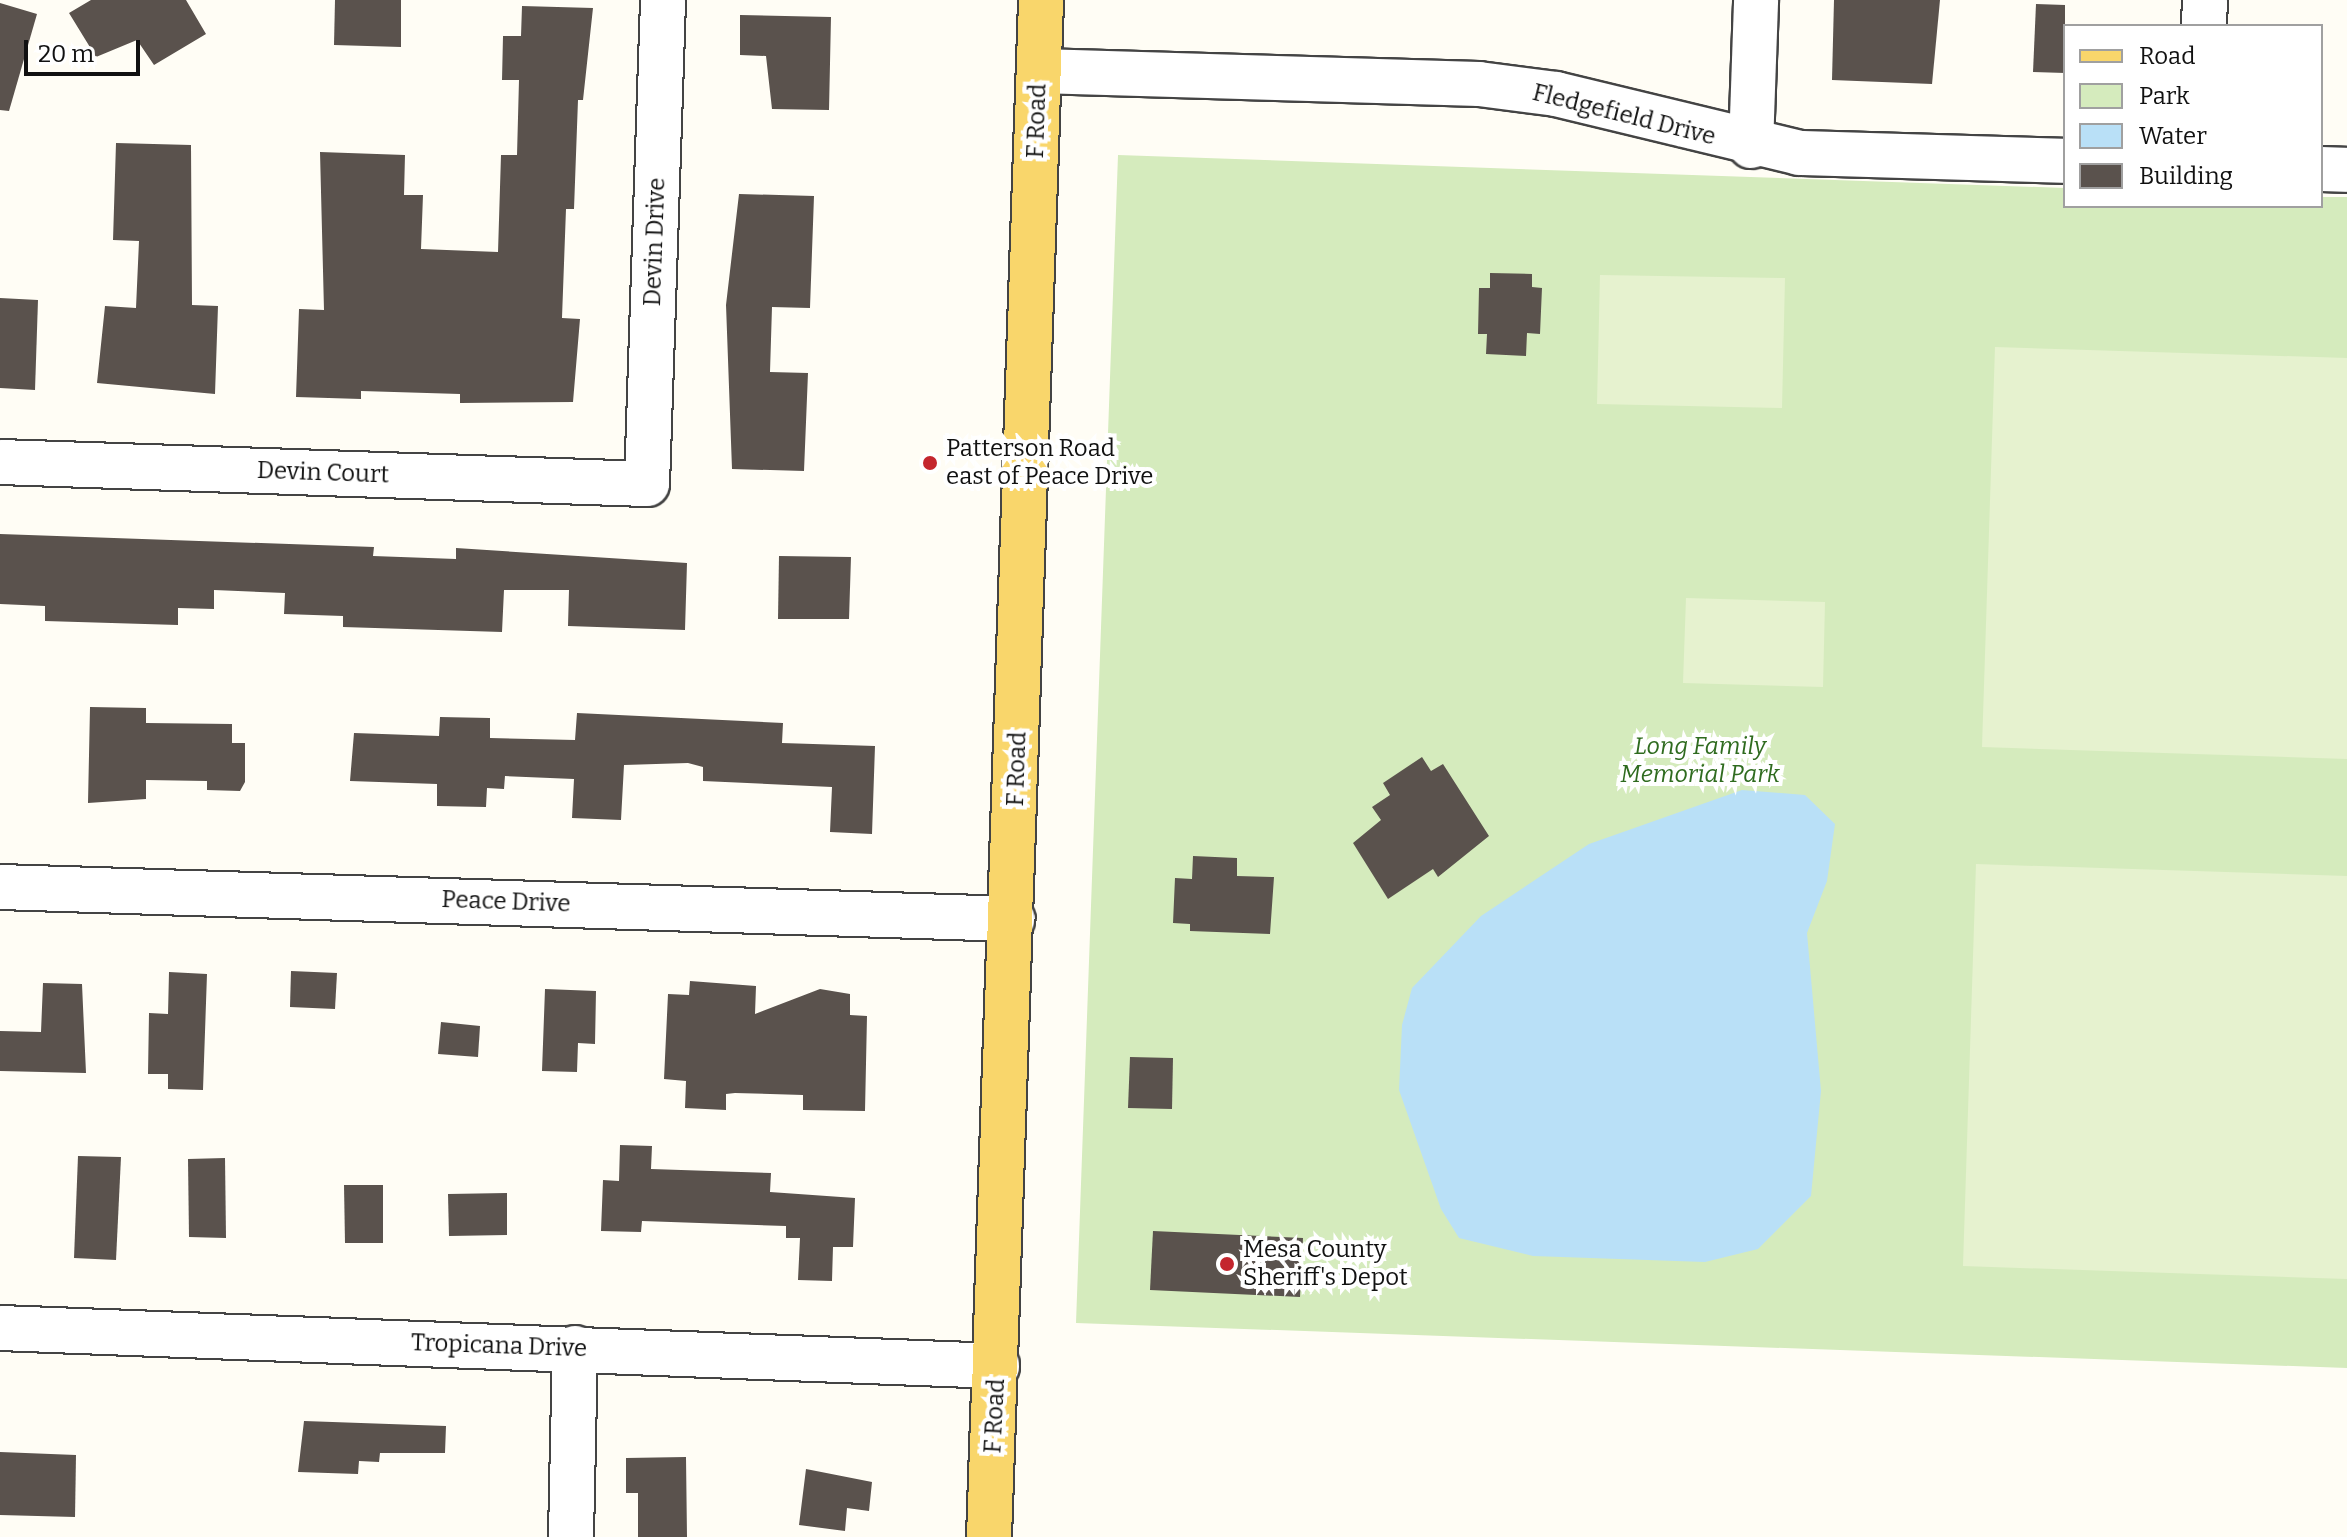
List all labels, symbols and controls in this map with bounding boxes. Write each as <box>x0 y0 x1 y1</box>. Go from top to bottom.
scale bar <box>28 24 144 74</box>
legend <box>2063 24 2323 208</box>
text: 20 m <box>38 40 94 68</box>
text: Road <box>2139 42 2195 70</box>
street label: Fledgefield Drive <box>1529 78 1719 152</box>
text: Park <box>2139 82 2190 110</box>
street label: F Road <box>1021 83 1053 159</box>
text: Water <box>2139 122 2207 150</box>
text: Building <box>2139 162 2233 190</box>
street label: Devin Drive <box>638 177 672 307</box>
place label: Patterson Road east of Peace Drive <box>946 435 1153 491</box>
marker: Patterson Road east of Peace Drive <box>921 454 939 472</box>
street label: Devin Court <box>256 456 390 490</box>
street label: F Road <box>1001 731 1033 807</box>
park label: Long Family Memorial Park <box>1620 733 1780 789</box>
street label: Peace Drive <box>441 885 571 919</box>
place label: Mesa County Sheriff's Depot <box>1243 1236 1408 1292</box>
marker: Mesa County Sheriff's Depot <box>1218 1255 1236 1273</box>
street label: Tropicana Drive <box>411 1329 587 1363</box>
street label: F Road <box>979 1378 1011 1454</box>

